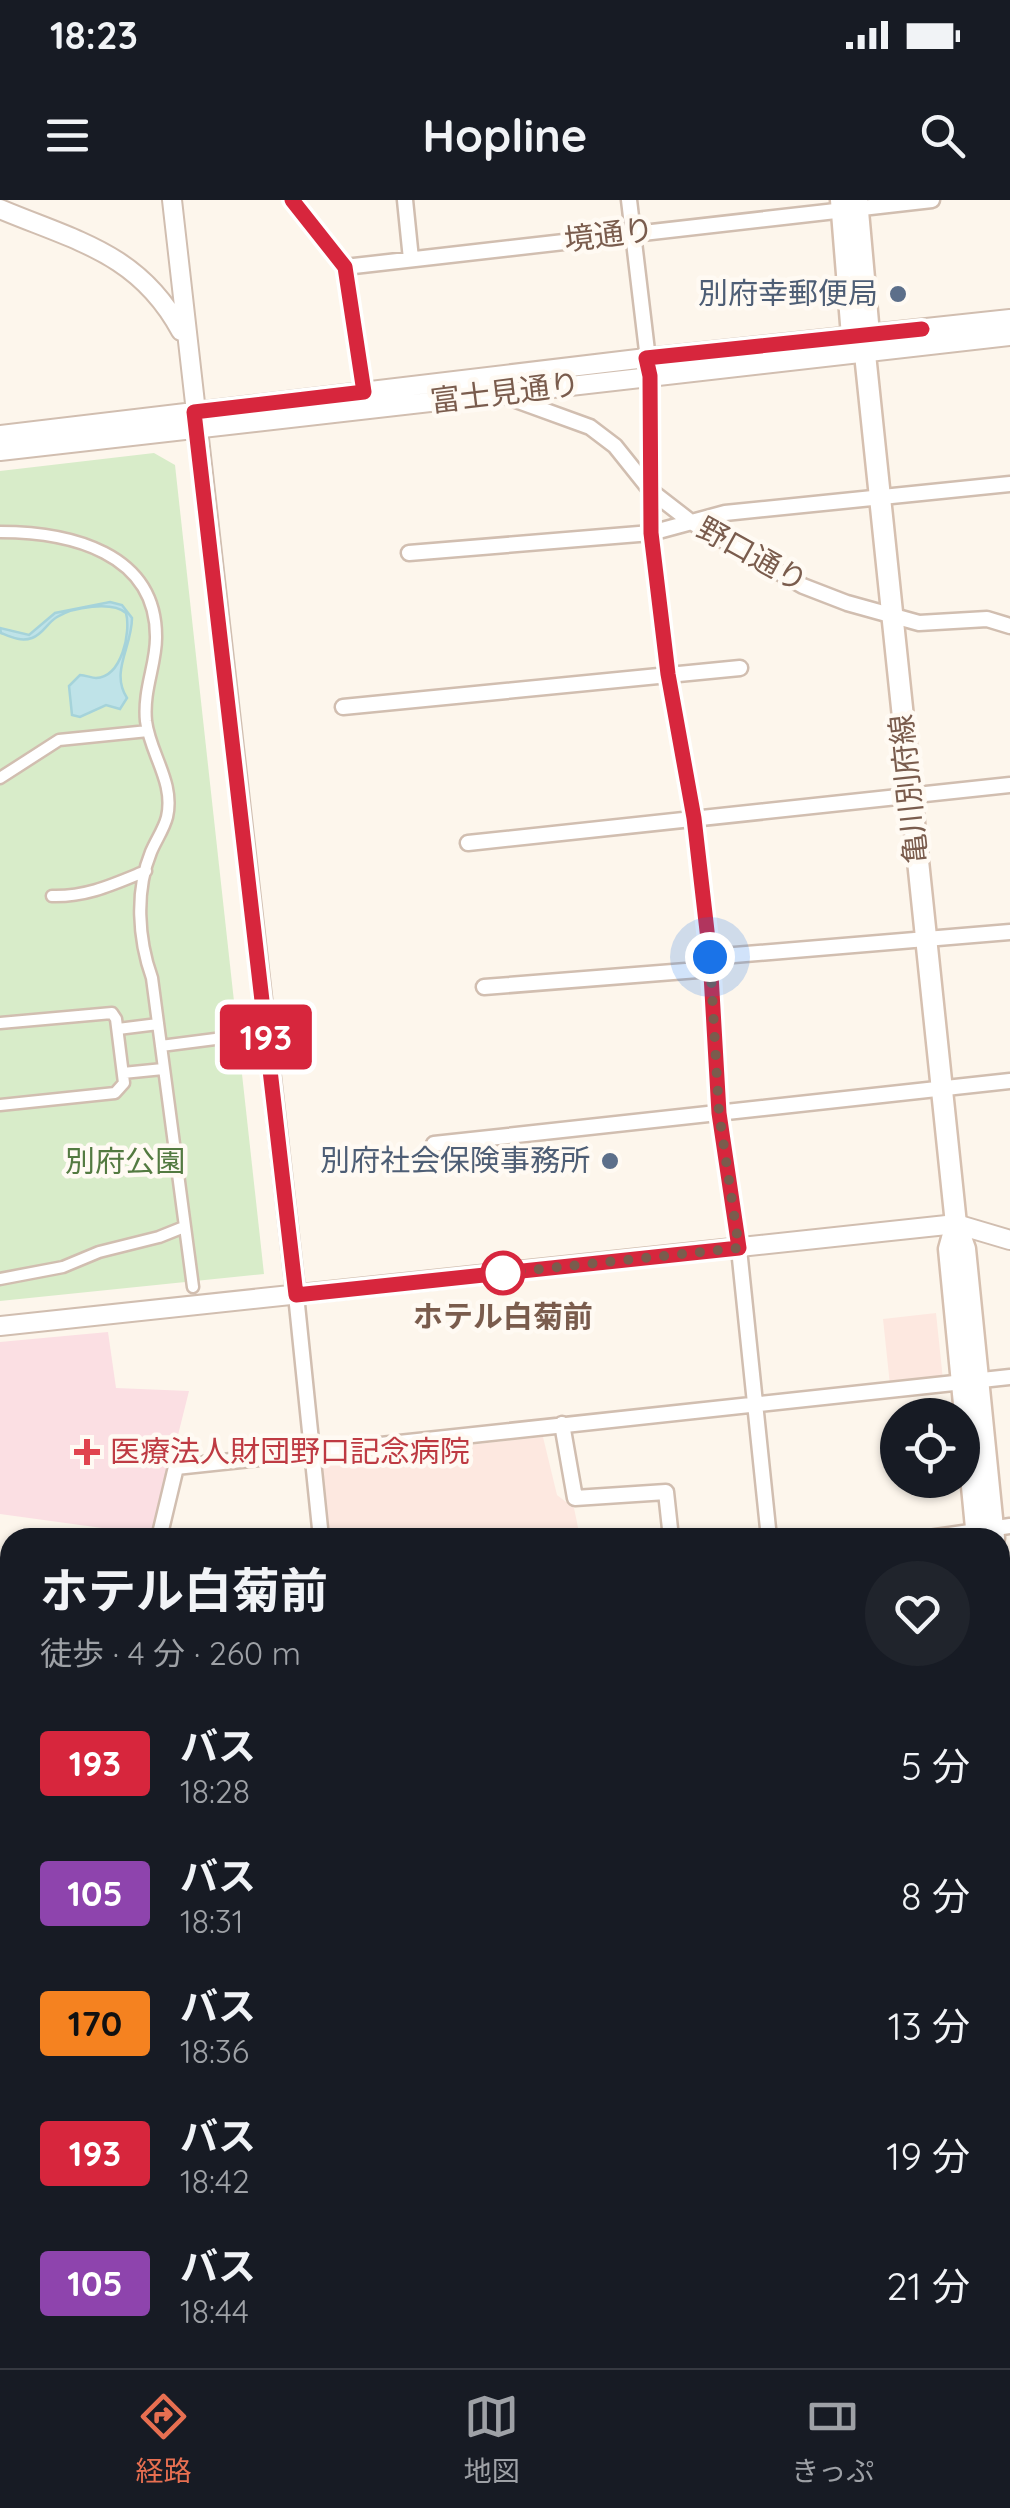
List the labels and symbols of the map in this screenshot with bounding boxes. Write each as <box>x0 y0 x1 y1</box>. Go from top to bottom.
street label: 境通り <box>562 210 656 258</box>
place label: 別府幸郵便局 <box>698 274 878 312</box>
marker: 別府幸郵便局 <box>887 283 909 305</box>
street label: 富士見通り <box>428 364 582 420</box>
street label: 野口通り <box>691 508 814 600</box>
street label: 亀川別府線 <box>881 713 935 866</box>
your location <box>685 932 735 982</box>
line badge: 193 <box>208 1004 324 1070</box>
place label: 別府社会保険事務所 <box>320 1141 590 1179</box>
park label: 別府公園 <box>65 1142 185 1180</box>
marker: 別府社会保険事務所 <box>599 1150 621 1172</box>
marker: ホテル白菊前 <box>482 1252 524 1294</box>
place label: ホテル白菊前 <box>413 1297 593 1335</box>
place label: 医療法人財団野口記念病院 <box>110 1432 470 1470</box>
marker: 医療法人財団野口記念病院 <box>74 1439 100 1465</box>

